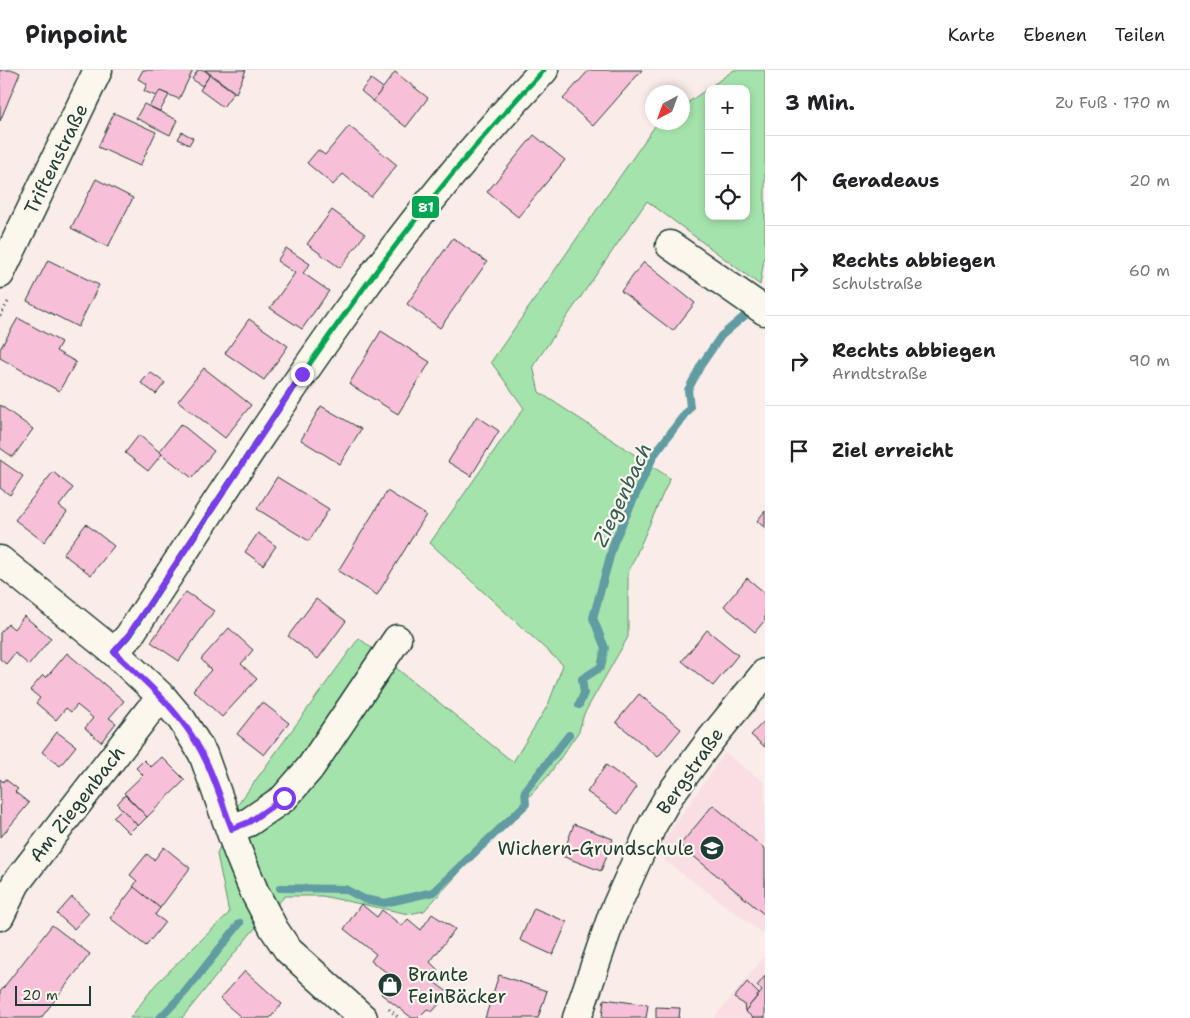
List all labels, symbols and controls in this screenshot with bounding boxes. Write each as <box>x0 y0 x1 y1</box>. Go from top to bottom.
text: Pinpoint <box>25 19 127 51</box>
text: Karte <box>948 23 995 47</box>
text: Ebenen <box>1023 23 1087 47</box>
text: Teilen <box>1115 23 1165 47</box>
north arrow <box>645 85 690 130</box>
map controls <box>705 85 750 220</box>
button: + <box>705 85 750 130</box>
text: 3 Min. <box>785 89 855 117</box>
text: Zu Fuß · 170 m <box>1055 92 1170 113</box>
street label: Triftenstraße <box>18 100 94 218</box>
button: − <box>705 130 750 175</box>
icon: ahead <box>785 167 813 195</box>
text: Geradeaus <box>832 168 939 193</box>
text: 20 m <box>1129 170 1170 191</box>
button: locate <box>705 175 750 220</box>
line badge: 81 <box>411 195 440 219</box>
text: 81 <box>418 198 434 216</box>
text: Rechts abbiegen <box>832 248 996 273</box>
icon: right <box>785 257 813 285</box>
text: 60 m <box>1129 260 1170 281</box>
text: Schulstraße <box>832 273 923 294</box>
text: Rechts abbiegen <box>832 338 996 363</box>
icon: right <box>785 347 813 375</box>
text: 90 m <box>1129 350 1170 371</box>
route end <box>291 363 314 386</box>
text: Arndtstraße <box>832 363 928 384</box>
icon: arrive <box>785 437 813 465</box>
text: Ziel erreicht <box>832 438 953 463</box>
water label: Ziegenbach <box>587 439 657 551</box>
street label: Bergstraße <box>651 722 729 820</box>
street label: Am Ziegenbach <box>24 741 130 867</box>
route start <box>273 787 296 810</box>
school or university icon: Wichern-Grundschule <box>699 835 725 861</box>
place label: Wichern-Grundschule <box>497 836 694 861</box>
place label: Brante FeinBäcker <box>408 962 506 1009</box>
shop icon: Brante FeinBäcker <box>377 972 403 998</box>
scale bar <box>15 983 91 1006</box>
text: 20 m <box>22 986 58 1004</box>

